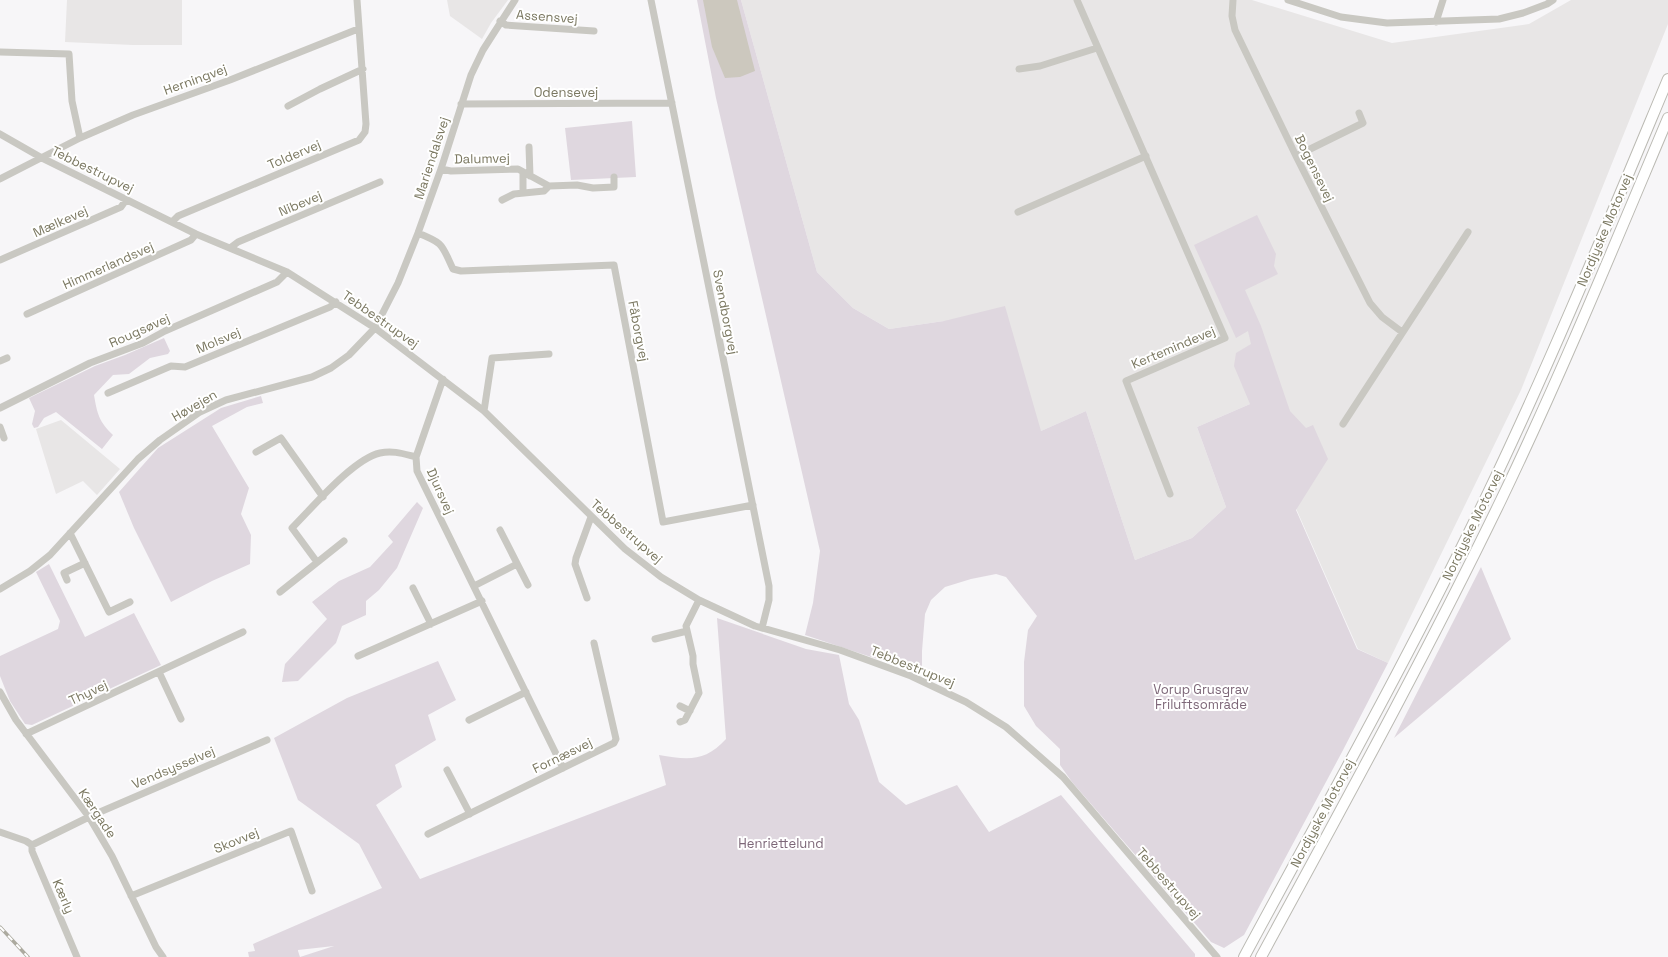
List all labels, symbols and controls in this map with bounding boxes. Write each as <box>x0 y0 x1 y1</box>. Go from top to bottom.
street label: Assensvej <box>516 6 578 27</box>
street label: Herningvej <box>161 60 229 99</box>
street label: Odensevej <box>534 84 598 101</box>
street label: Mariendalsvej <box>410 115 453 202</box>
street label: Bogensevej <box>1291 132 1338 205</box>
street label: Toldervej <box>265 136 323 173</box>
street label: Tebbestrupvej <box>49 142 137 197</box>
street label: Dalumvej <box>454 150 510 167</box>
street label: Nordjyske Motorvej <box>1573 171 1636 289</box>
street label: Nibevej <box>276 187 324 220</box>
street label: Mælkevej <box>30 202 90 241</box>
street label: Himmerlandsvej <box>60 238 156 293</box>
street label: Svendborgvej <box>709 268 742 356</box>
street label: Tebbestrupvej <box>339 287 422 352</box>
street label: Fåborgvej <box>624 299 653 363</box>
street label: Rougsøvej <box>106 310 172 351</box>
street label: Kertemindevej <box>1129 322 1218 373</box>
street label: Molsvej <box>193 324 243 357</box>
street label: Høvejen <box>169 386 220 425</box>
street label: Djursvej <box>423 465 458 517</box>
street label: Nordjyske Motorvej <box>1438 467 1507 583</box>
street label: Tebbestrupvej <box>587 496 666 567</box>
street label: Tebbestrupvej <box>868 642 958 691</box>
street label: Thyvej <box>66 676 110 709</box>
park label: Vorup Grusgrav Friluftsområde <box>1153 681 1249 713</box>
street label: Fornæsvej <box>530 734 595 777</box>
street label: Vendsysselvej <box>129 742 217 793</box>
street label: Nordjyske Motorvej <box>1287 756 1358 871</box>
street label: Kærgade <box>75 785 120 841</box>
street label: Skovvej <box>211 824 261 857</box>
park label: Henriettelund <box>738 835 824 852</box>
street label: Tebbestrupvej <box>1133 844 1204 923</box>
street label: Kærly <box>49 876 78 916</box>

